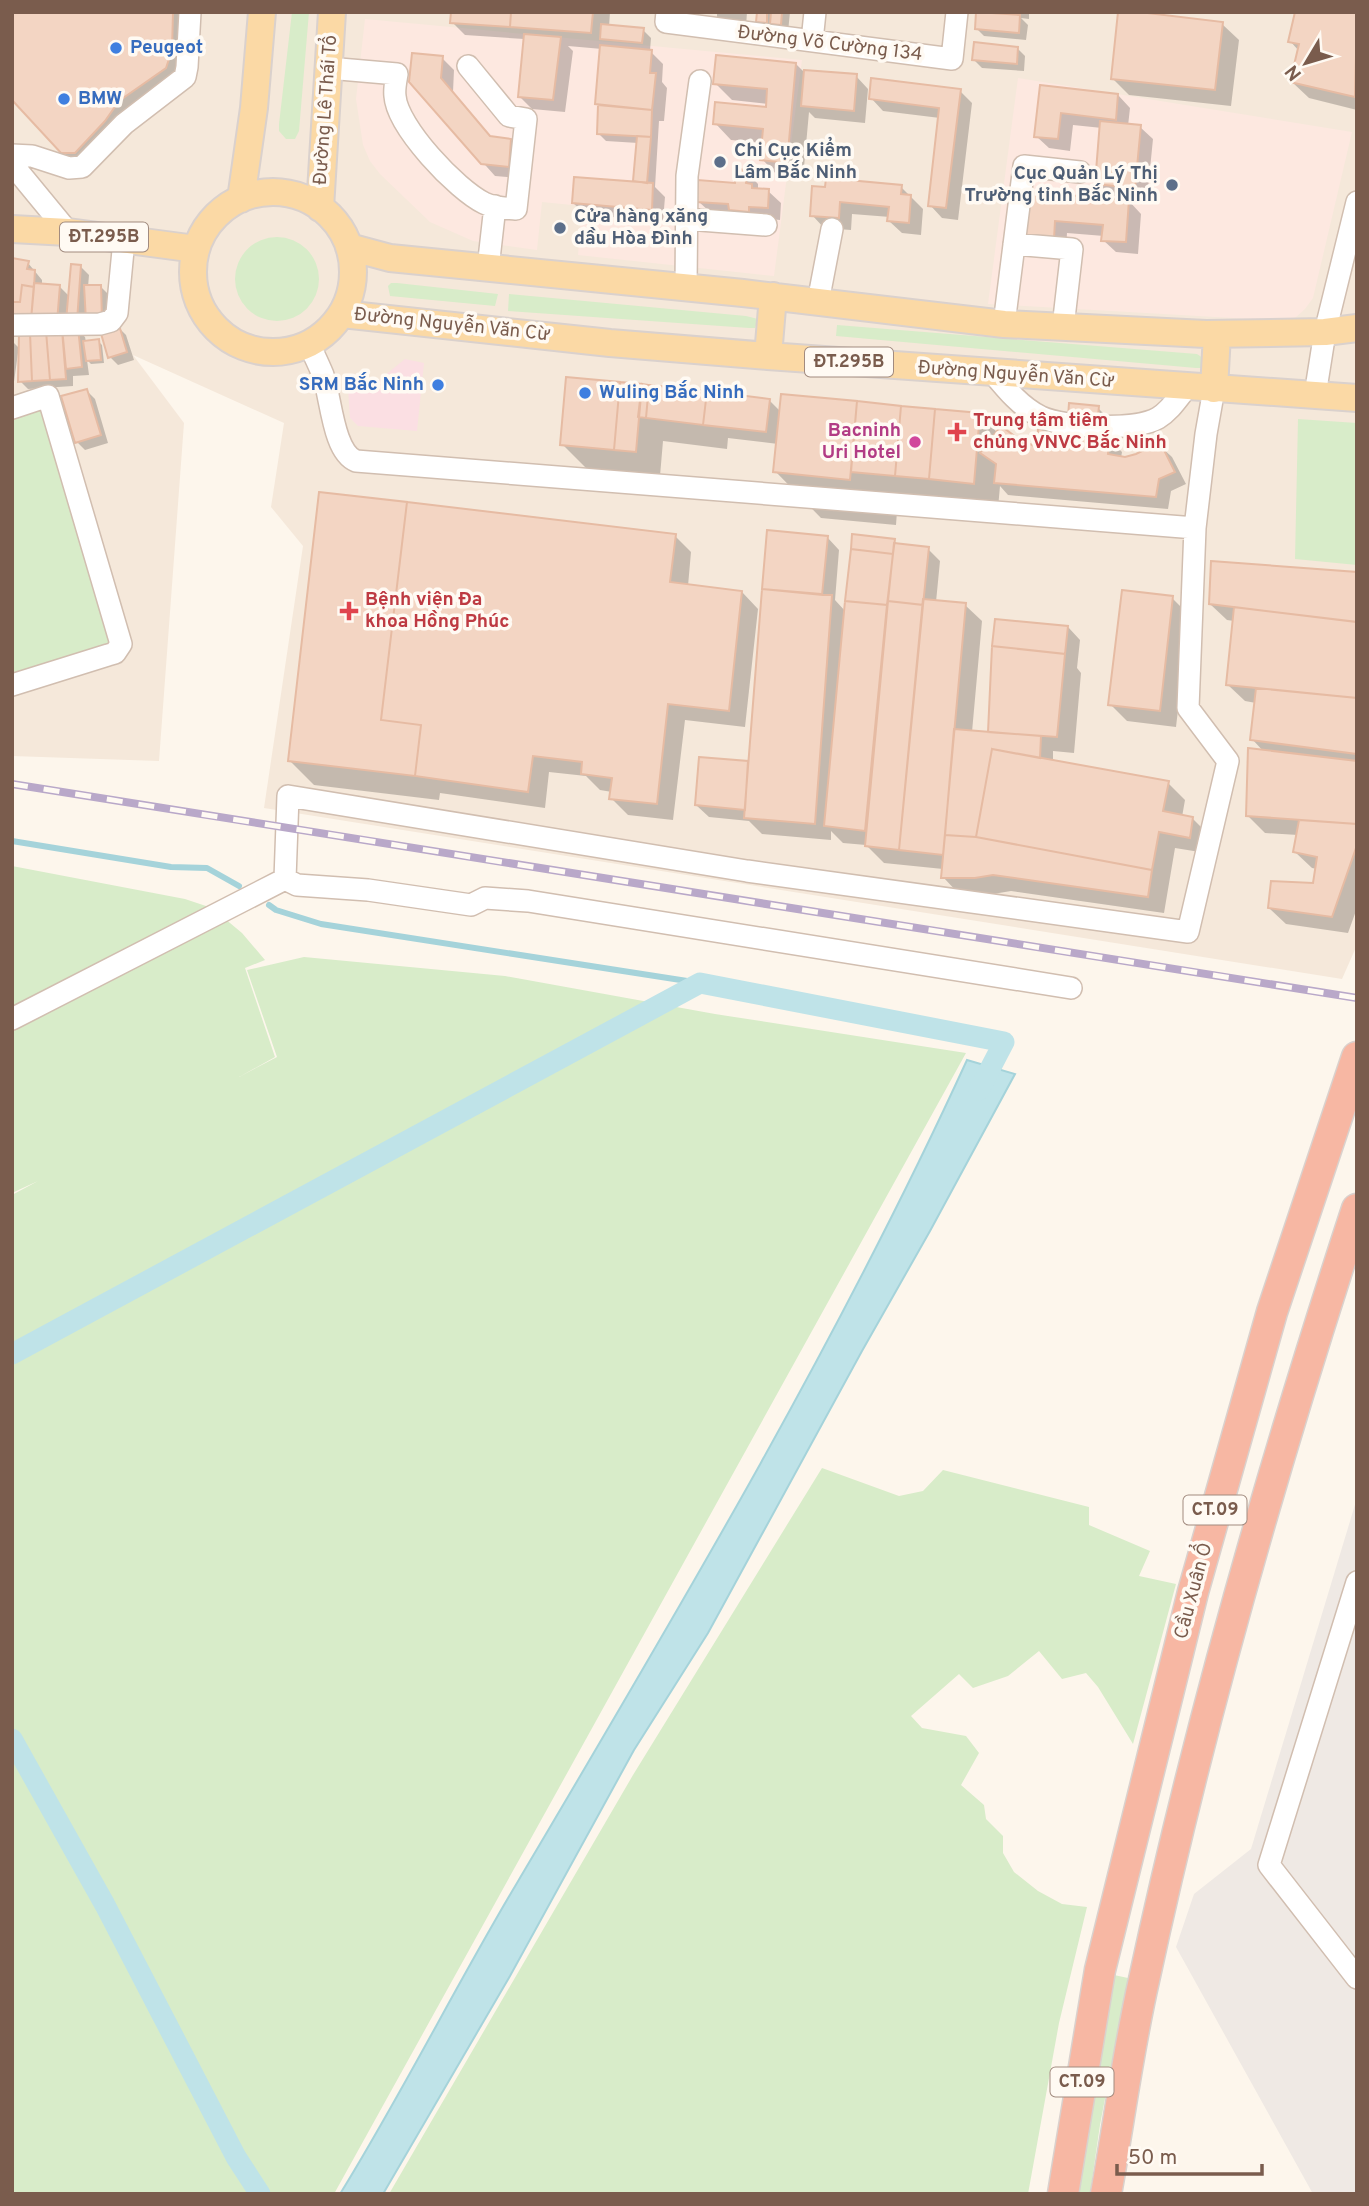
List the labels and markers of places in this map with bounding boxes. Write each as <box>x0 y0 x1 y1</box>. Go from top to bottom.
place label: Peugeot <box>130 36 203 60</box>
marker: Peugeot <box>108 40 124 56</box>
place label: BMW <box>78 87 122 111</box>
marker: BMW <box>56 91 72 107</box>
place label: Chi Cục Kiểm Lâm Bắc Ninh <box>734 136 857 185</box>
marker: Chi Cục Kiểm Lâm Bắc Ninh <box>712 154 728 170</box>
place label: Cục Quản Lý Thị Trường tỉnh Bắc Ninh <box>965 162 1158 208</box>
marker: Cục Quản Lý Thị Trường tỉnh Bắc Ninh <box>1164 177 1180 193</box>
place label: Cửa hàng xăng dầu Hòa Đình <box>574 205 708 251</box>
marker: Cửa hàng xăng dầu Hòa Đình <box>552 220 568 236</box>
place label: SRM Bắc Ninh <box>299 372 424 397</box>
marker: SRM Bắc Ninh <box>430 377 446 393</box>
place label: Wuling Bắc Ninh <box>599 380 744 405</box>
marker: Wuling Bắc Ninh <box>577 385 593 401</box>
place label: Trung tâm tiêm chủng VNVC Bắc Ninh <box>973 409 1167 455</box>
place label: Bacninh Uri Hotel <box>822 419 901 465</box>
marker: Trung tâm tiêm chủng VNVC Bắc Ninh <box>947 422 967 442</box>
marker: Bacninh Uri Hotel <box>907 434 923 450</box>
place label: Bệnh viện Đa khoa Hồng Phúc <box>365 588 510 634</box>
marker: Bệnh viện Đa khoa Hồng Phúc <box>339 601 359 621</box>

